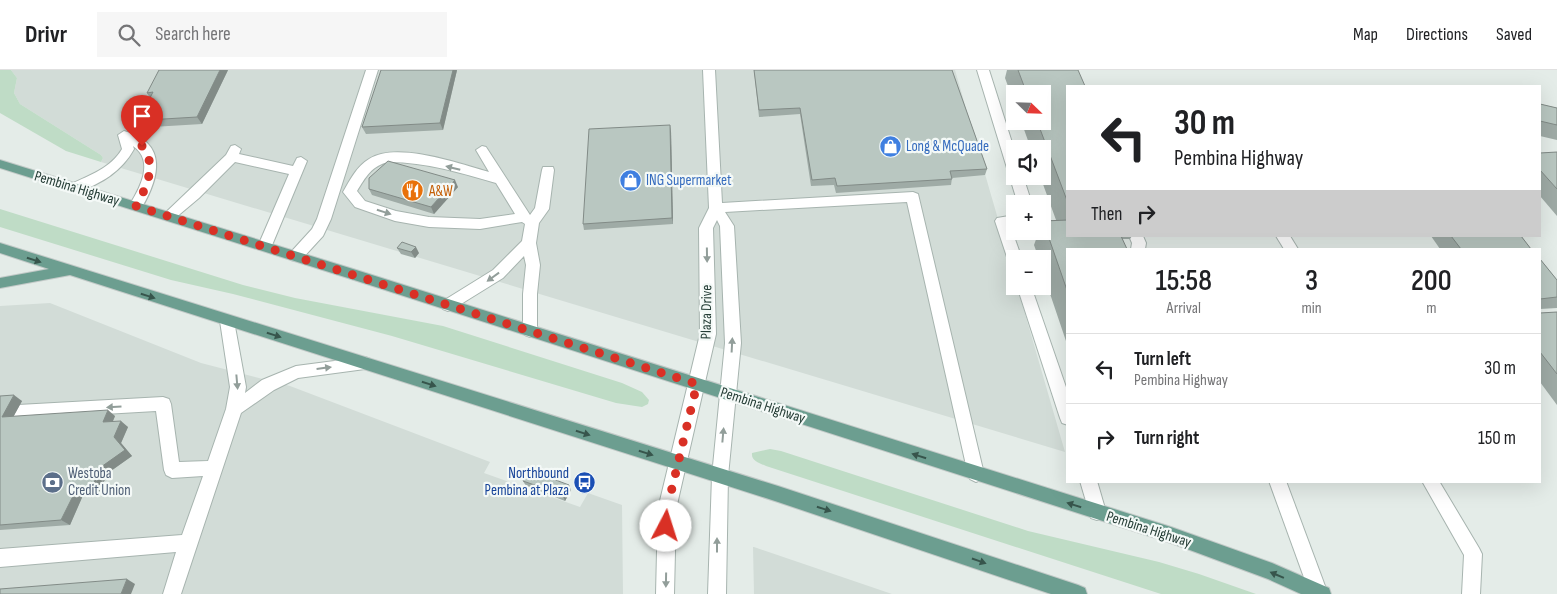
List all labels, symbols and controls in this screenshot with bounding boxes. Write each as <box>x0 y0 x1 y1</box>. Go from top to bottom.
search box <box>97 12 447 57</box>
text: Drivr <box>25 20 67 49</box>
icon: search <box>115 21 143 49</box>
text: Search here <box>155 23 231 46</box>
text: Map <box>1353 24 1378 45</box>
text: Directions <box>1406 24 1468 45</box>
text: Saved <box>1496 24 1532 45</box>
north arrow <box>1006 85 1051 130</box>
map controls <box>1006 85 1051 295</box>
pin <box>121 95 163 146</box>
icon: arrive <box>128 102 156 130</box>
text: 30 m <box>1174 102 1235 145</box>
icon: left <box>1091 105 1156 170</box>
shop icon: Long & McQuade <box>878 134 902 158</box>
place label: Long & McQuade <box>906 137 989 156</box>
button: sound <box>1006 140 1051 185</box>
text: Pembina Highway <box>1174 145 1303 172</box>
one-way arrow <box>446 164 461 172</box>
street label: Pembina Highway <box>32 167 122 210</box>
shop icon: ING Supermarket <box>618 168 642 192</box>
place label: ING Supermarket <box>646 171 732 190</box>
restaurant icon: A&W <box>401 179 425 203</box>
place label: A&W <box>428 182 453 201</box>
button: + <box>1006 195 1051 240</box>
icon: right <box>1132 200 1160 228</box>
text: Then <box>1091 203 1122 226</box>
one-way arrow <box>377 209 392 217</box>
one-way arrow <box>703 247 711 263</box>
button: − <box>1006 250 1051 295</box>
one-way arrow <box>27 256 42 264</box>
text: 15:58 <box>1155 263 1212 299</box>
text: 3 <box>1305 263 1318 299</box>
text: 200 <box>1411 263 1452 299</box>
one-way arrow <box>486 272 500 282</box>
street label: Plaza Drive <box>697 285 716 339</box>
one-way arrow <box>141 292 156 300</box>
text: Arrival <box>1167 299 1201 318</box>
text: min <box>1301 299 1322 318</box>
text: m <box>1426 299 1436 318</box>
one-way arrow <box>266 332 281 339</box>
one-way arrow <box>729 337 737 353</box>
text: Turn left <box>1134 348 1191 371</box>
icon: left <box>1091 355 1119 383</box>
text: 30 m <box>1484 357 1516 380</box>
one-way arrow <box>317 364 333 372</box>
text: Pembina Highway <box>1134 371 1228 390</box>
one-way arrow <box>233 374 241 390</box>
one-way arrow <box>421 380 436 388</box>
street label: Pembina Highway <box>718 383 808 428</box>
one-way arrow <box>106 403 122 411</box>
icon: right <box>1091 425 1119 453</box>
one-way arrow <box>720 427 728 443</box>
text: Turn right <box>1134 427 1199 450</box>
text: 150 m <box>1478 427 1516 450</box>
one-way arrow <box>576 430 591 438</box>
one-way arrow <box>639 450 654 458</box>
one-way arrow <box>911 451 926 459</box>
place label: Westoba Credit Union <box>68 464 131 500</box>
place label: Northbound Pembina at Plaza <box>485 464 569 500</box>
bank icon: Westoba Credit Union <box>40 470 64 494</box>
bus stop icon: Northbound Pembina at Plaza <box>573 470 597 494</box>
position arrow <box>639 499 691 551</box>
one-way arrow <box>1066 500 1081 508</box>
one-way arrow <box>817 506 832 513</box>
street label: Pembina Highway <box>1104 507 1194 552</box>
one-way arrow <box>714 537 722 553</box>
one-way arrow <box>972 557 987 565</box>
one-way arrow <box>1270 570 1284 578</box>
one-way arrow <box>661 573 669 589</box>

